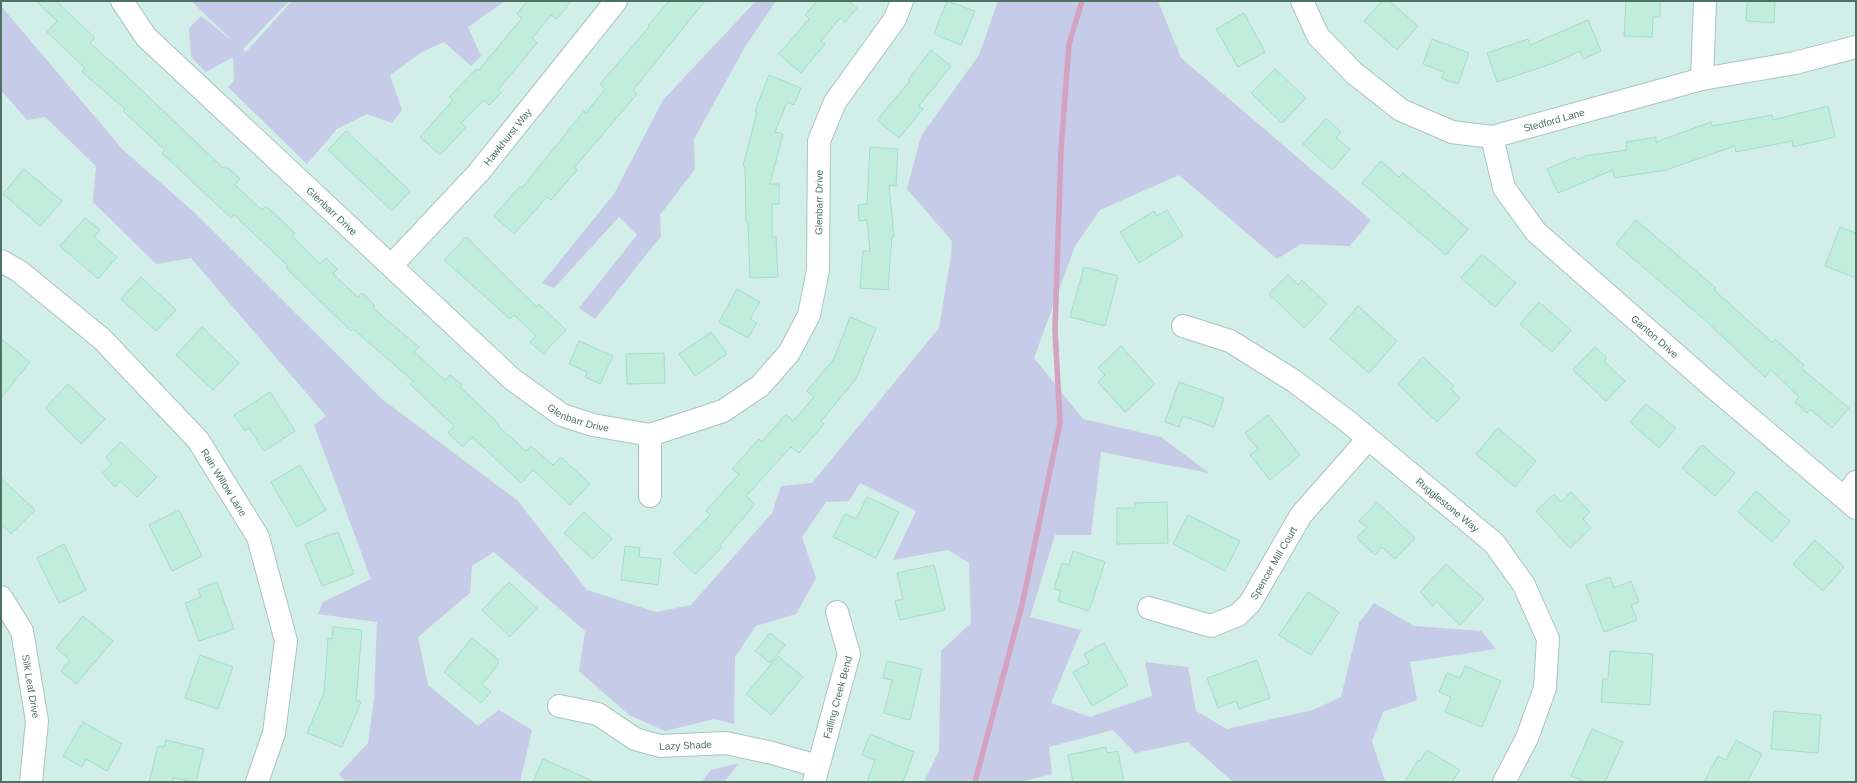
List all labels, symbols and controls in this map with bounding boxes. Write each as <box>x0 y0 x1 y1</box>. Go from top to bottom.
street label: Hawkhurst Way <box>482 106 534 168</box>
street label: Stedford Lane <box>1522 107 1586 134</box>
street label: Glenbarr Drive <box>813 169 825 235</box>
street label: Glenbarr Drive <box>304 185 360 238</box>
street label: Ganton Drive <box>1629 313 1681 360</box>
street label: Glenbarr Drive <box>545 401 610 434</box>
street label: Rain Willow Lane <box>199 447 249 519</box>
street label: Rugglestone Way <box>1414 476 1481 534</box>
street label: Spencer Mill Court <box>1248 525 1299 602</box>
street label: Silk Leaf Drive <box>20 654 42 720</box>
street label: Falling Creek Bend <box>821 655 854 740</box>
street label: Lazy Shade <box>659 739 713 752</box>

